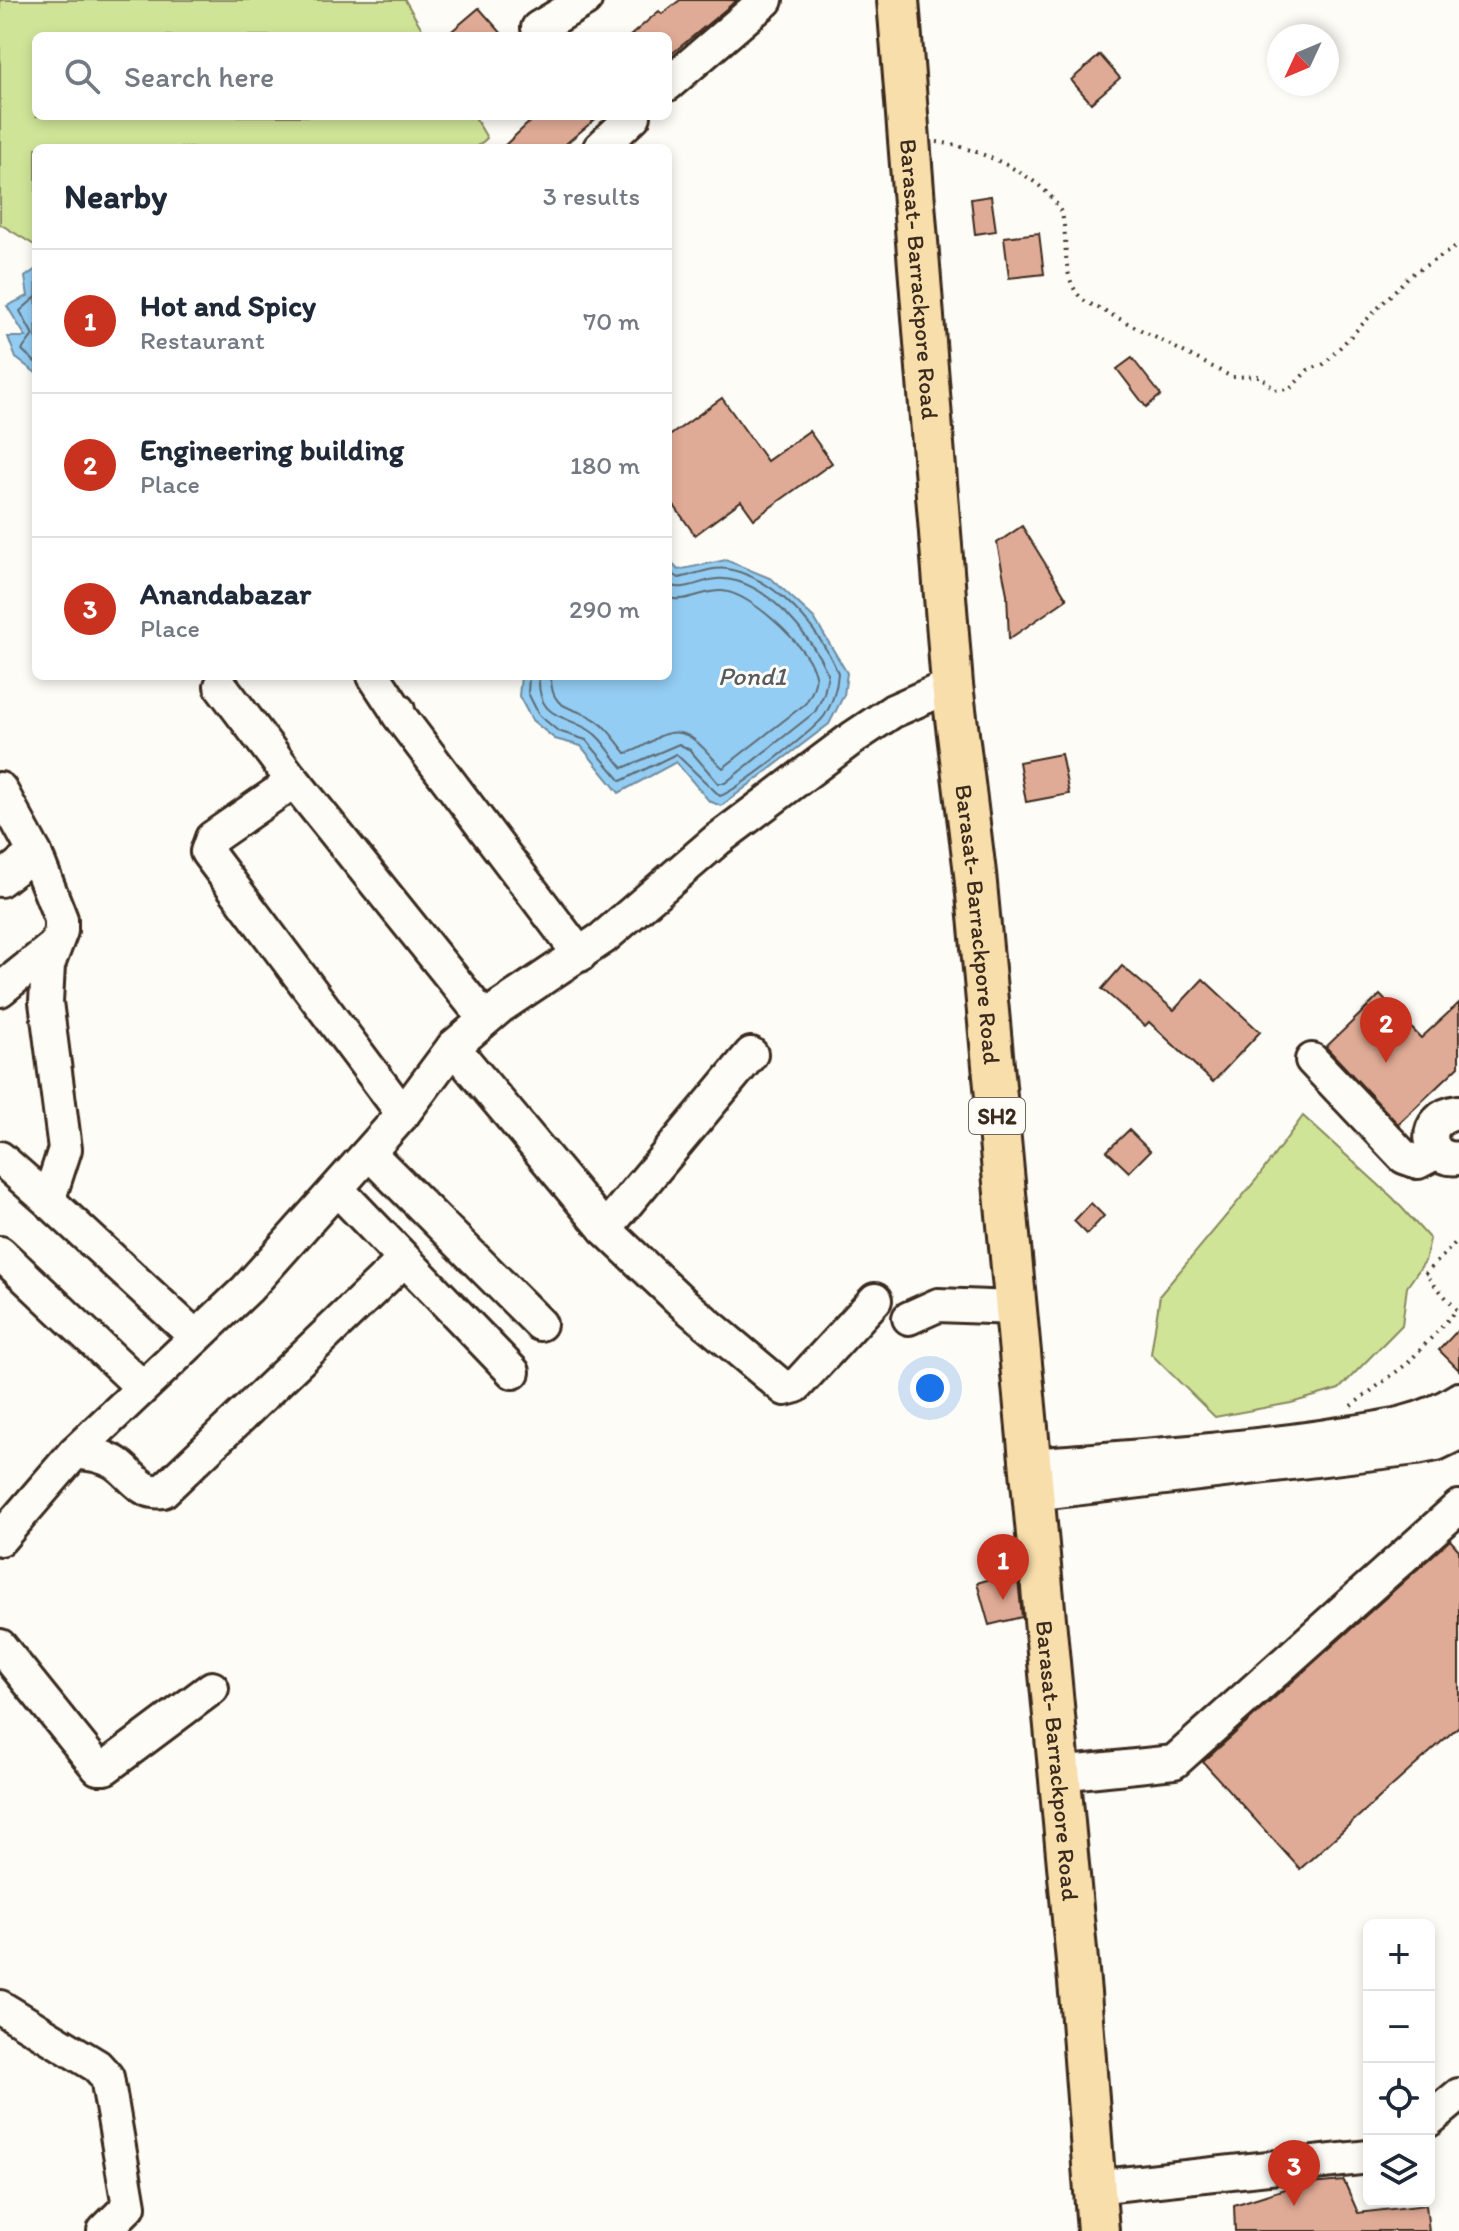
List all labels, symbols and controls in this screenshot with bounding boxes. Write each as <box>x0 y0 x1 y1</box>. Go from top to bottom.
north arrow <box>1267 24 1339 96</box>
search box <box>32 32 672 120</box>
icon: search <box>60 54 104 98</box>
text: Search here <box>124 58 274 95</box>
street label: Barasat- Barrackpore Road <box>894 138 946 421</box>
text: Nearby <box>64 176 167 217</box>
text: 3 results <box>543 180 640 212</box>
text: Hot and Spicy <box>140 287 316 324</box>
text: 1 <box>84 305 96 337</box>
text: 70 m <box>583 305 640 337</box>
text: Restaurant <box>140 324 265 356</box>
text: Engineering building <box>140 431 404 468</box>
text: 2 <box>83 449 97 481</box>
text: 180 m <box>570 449 640 481</box>
text: Place <box>140 468 200 500</box>
text: Anandabazar <box>140 575 311 612</box>
text: 3 <box>83 593 97 625</box>
text: 290 m <box>569 593 640 625</box>
text: Place <box>140 612 200 644</box>
water label: Pond1 <box>718 660 787 692</box>
street label: Barasat- Barrackpore Road <box>950 783 1007 1066</box>
pin: 2 <box>1360 997 1412 1063</box>
road number: SH2 <box>969 1098 1025 1134</box>
your location <box>910 1368 950 1408</box>
pin: 1 <box>977 1534 1029 1600</box>
street label: Barasat- Barrackpore Road <box>1031 1619 1086 1902</box>
map controls <box>1363 1919 1435 2207</box>
button: + <box>1363 1919 1435 1991</box>
button: − <box>1363 1991 1435 2063</box>
button: locate <box>1363 2063 1435 2135</box>
button: layers <box>1363 2135 1435 2207</box>
pin: 3 <box>1268 2140 1320 2206</box>

